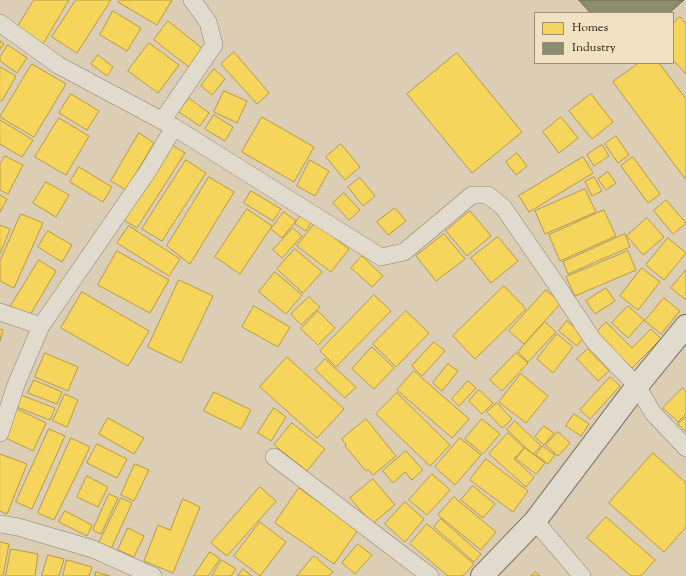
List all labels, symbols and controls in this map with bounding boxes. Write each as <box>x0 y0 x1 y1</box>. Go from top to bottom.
legend <box>534 12 674 64</box>
text: Homes <box>572 19 608 37</box>
text: Industry <box>572 39 616 57</box>

